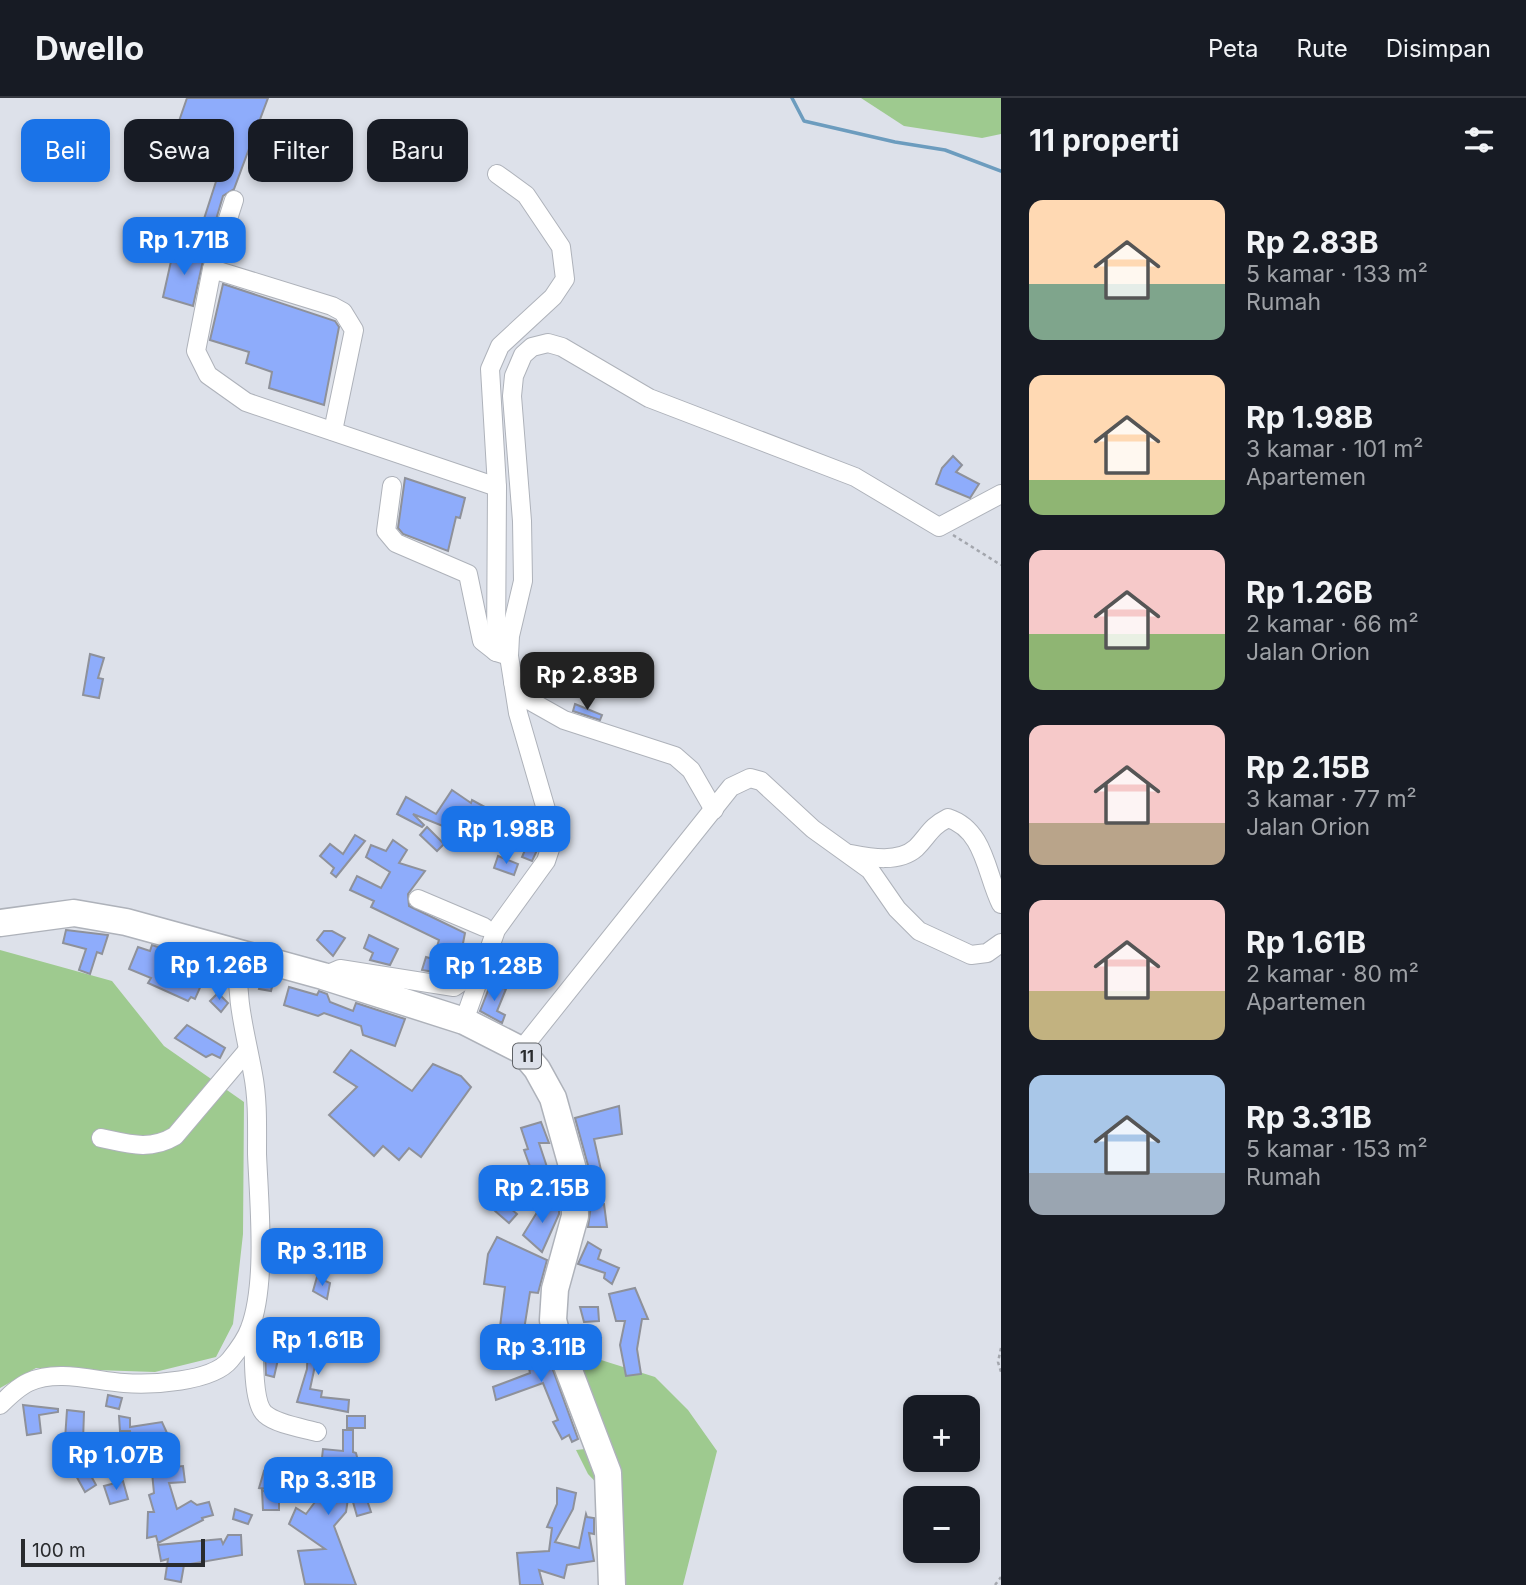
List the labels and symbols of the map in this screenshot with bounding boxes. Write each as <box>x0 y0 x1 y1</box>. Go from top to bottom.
pin: Rp 1.71B <box>112 218 256 277</box>
pin: Rp 2.83B <box>515 652 659 712</box>
pin: Rp 1.98B <box>434 806 578 866</box>
pin: Rp 1.26B <box>147 942 291 1002</box>
pin: Rp 1.28B <box>422 944 566 1003</box>
road number: 11 <box>513 1044 541 1068</box>
pin: Rp 2.15B <box>470 1166 614 1225</box>
pin: Rp 3.11B <box>250 1228 394 1288</box>
pin: Rp 1.61B <box>246 1318 390 1377</box>
pin: Rp 3.11B <box>469 1324 613 1384</box>
pin: Rp 1.07B <box>44 1432 188 1492</box>
pin: Rp 3.31B <box>256 1458 400 1517</box>
scale bar <box>21 1536 205 1568</box>

